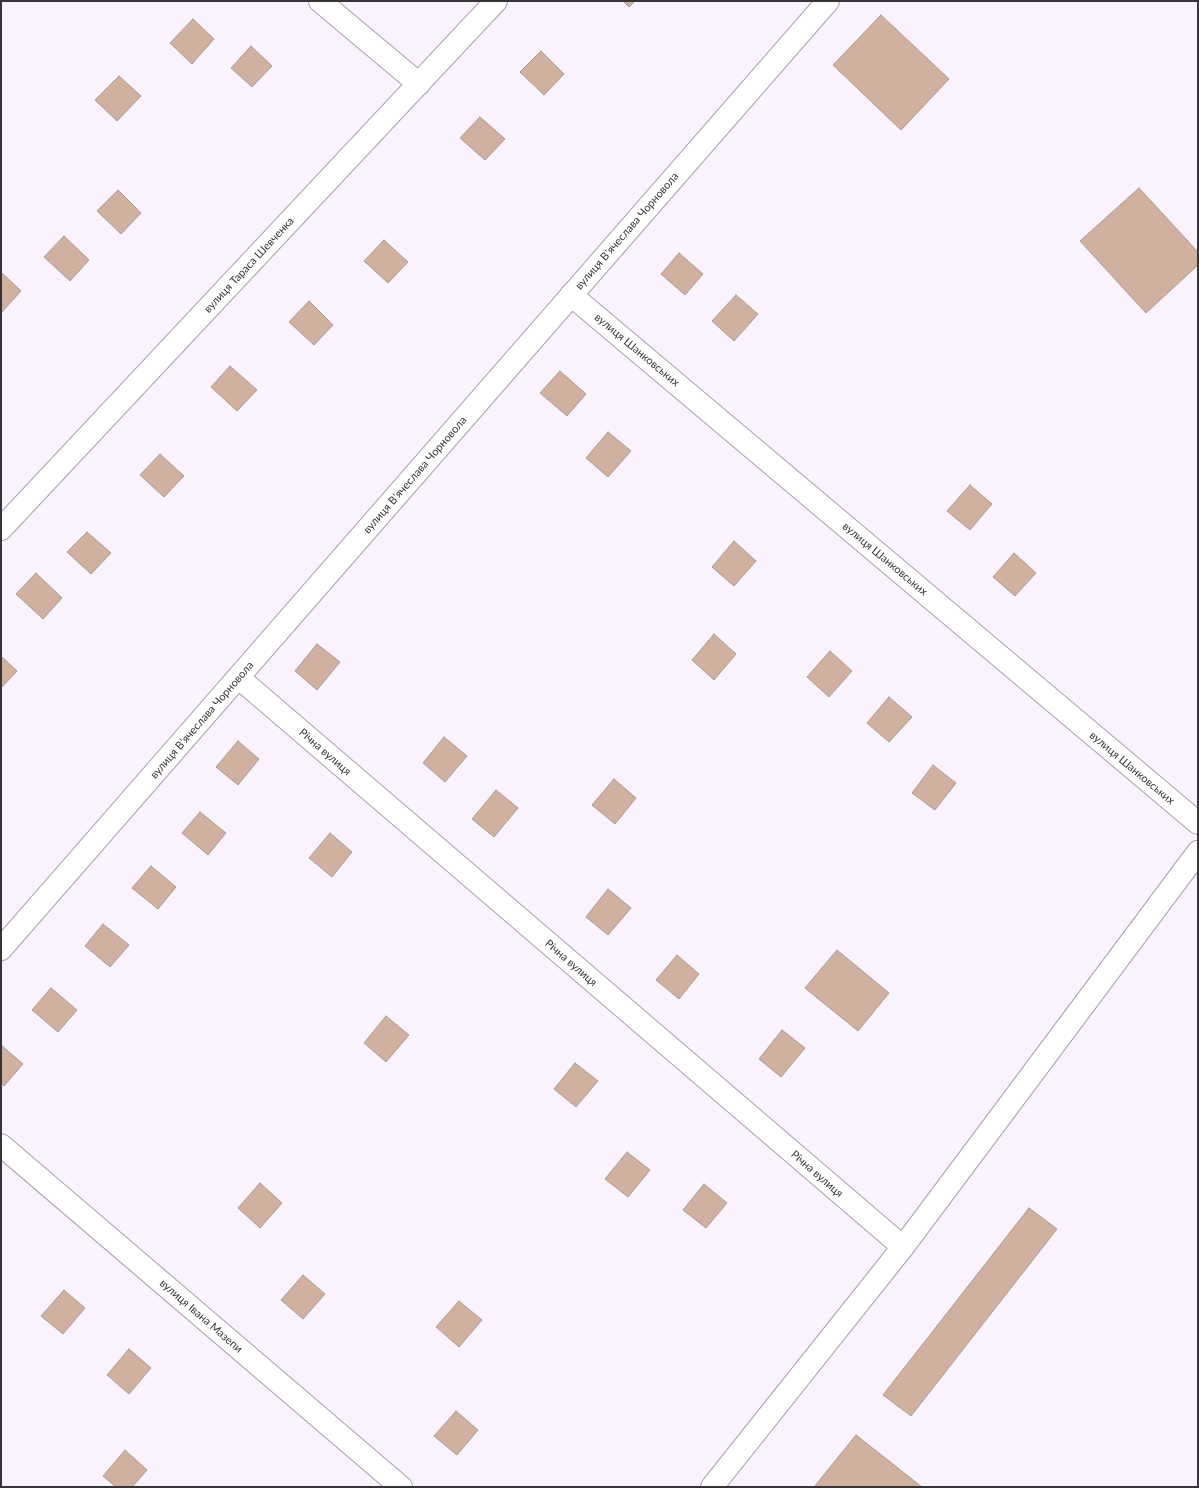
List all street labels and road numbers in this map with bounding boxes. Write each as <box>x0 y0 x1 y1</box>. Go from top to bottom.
street label: вулиця Вʼячеслава Чорновола <box>573 170 681 292</box>
street label: вулиця Тараса Шевченка <box>201 215 297 315</box>
street label: вулиця Шанковських <box>592 311 682 389</box>
street label: вулиця Вʼячеслава Чорновола <box>361 414 469 536</box>
street label: вулиця Шанковських <box>840 520 930 598</box>
street label: вулиця Вʼячеслава Чорновола <box>148 659 256 781</box>
street label: Річна вулиця <box>296 726 354 778</box>
street label: вулиця Шанковських <box>1087 729 1177 807</box>
street label: Річна вулиця <box>542 937 600 989</box>
street label: Річна вулиця <box>788 1148 846 1200</box>
street label: вулиця Івана Мазепи <box>157 1276 245 1356</box>

